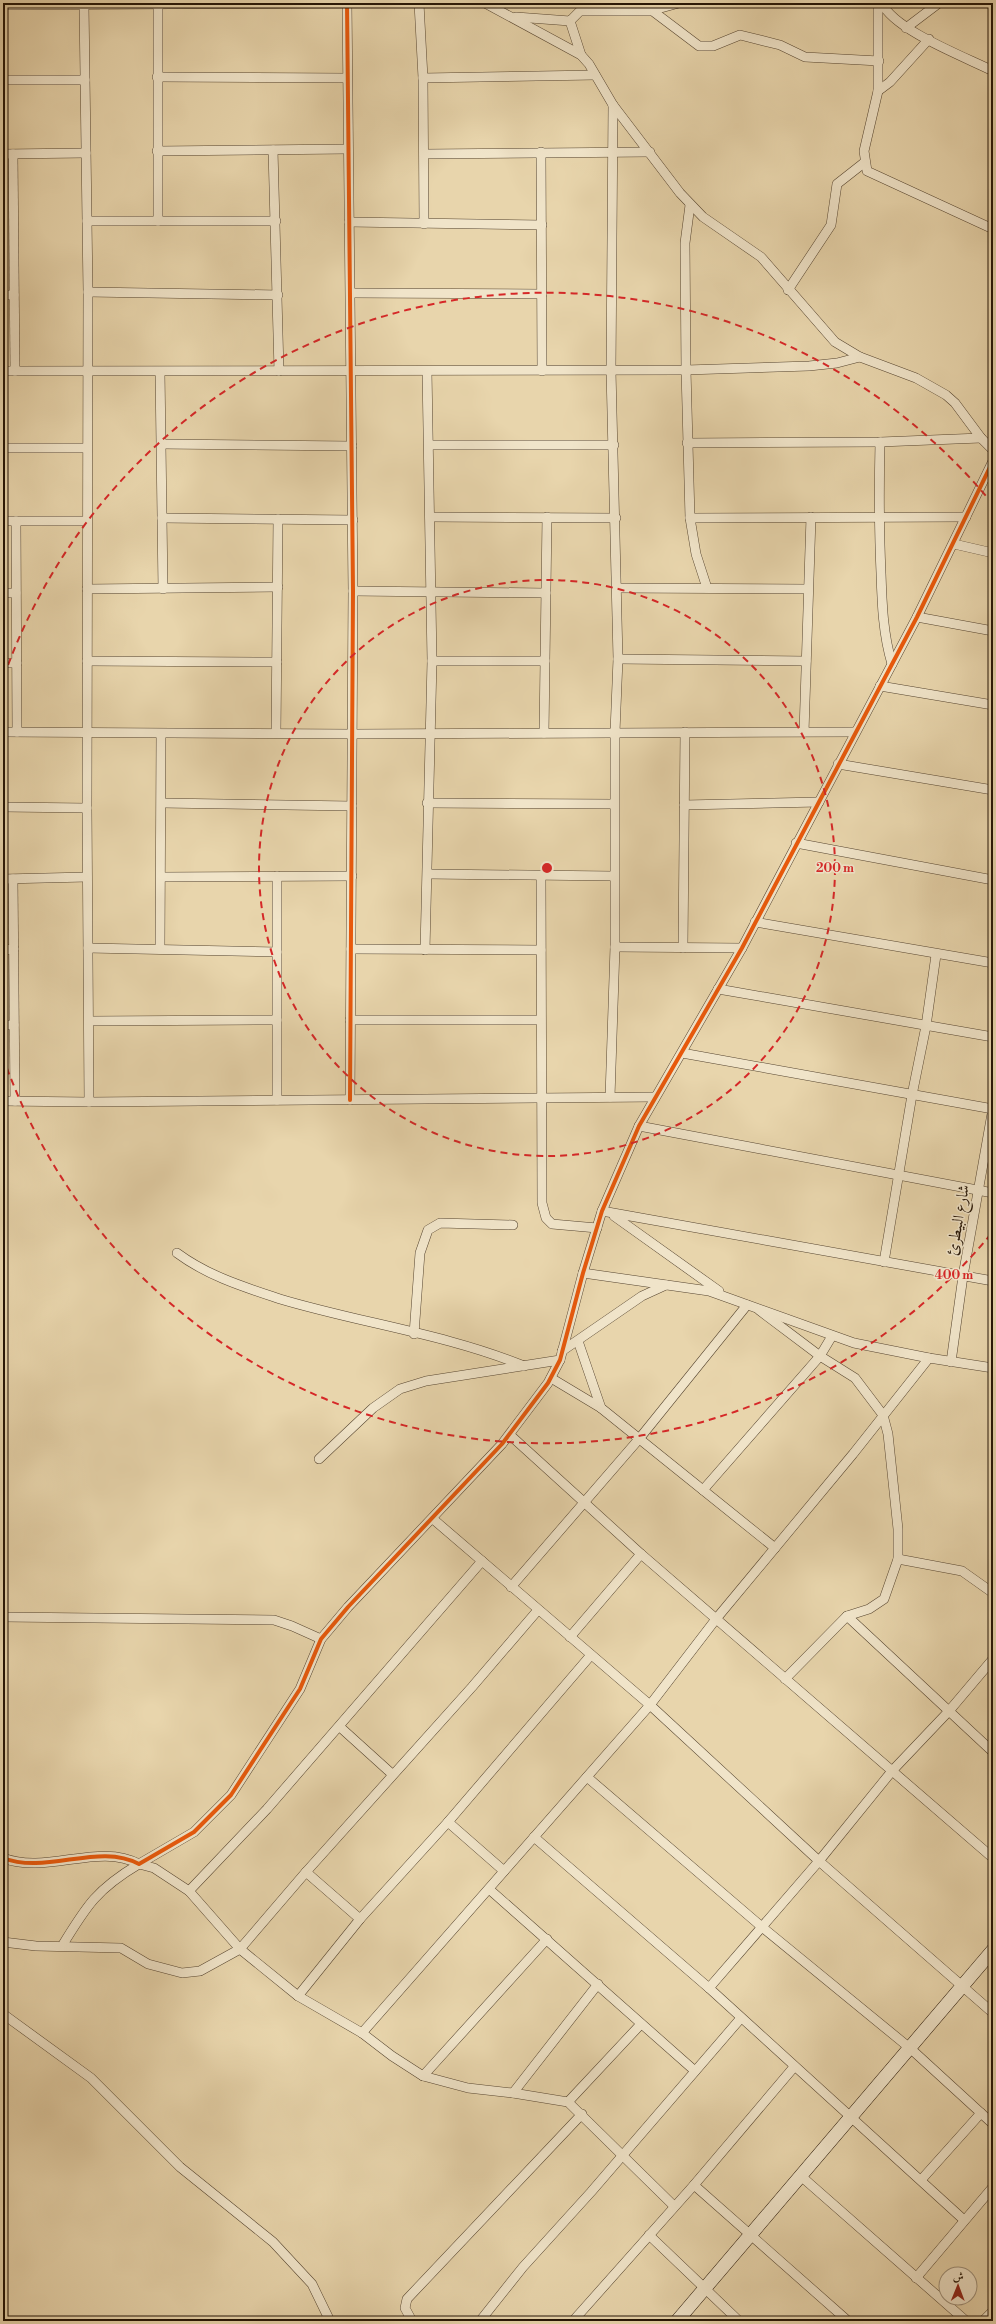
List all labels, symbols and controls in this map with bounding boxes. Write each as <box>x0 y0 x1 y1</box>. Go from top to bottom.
centre of rings <box>540 861 554 875</box>
text: 200 m <box>816 861 854 876</box>
street label: شارع البيطرئ <box>942 1183 977 1258</box>
text: 400 m <box>935 1268 973 1283</box>
north arrow <box>938 2266 978 2306</box>
text: ش <box>953 2270 964 2284</box>

